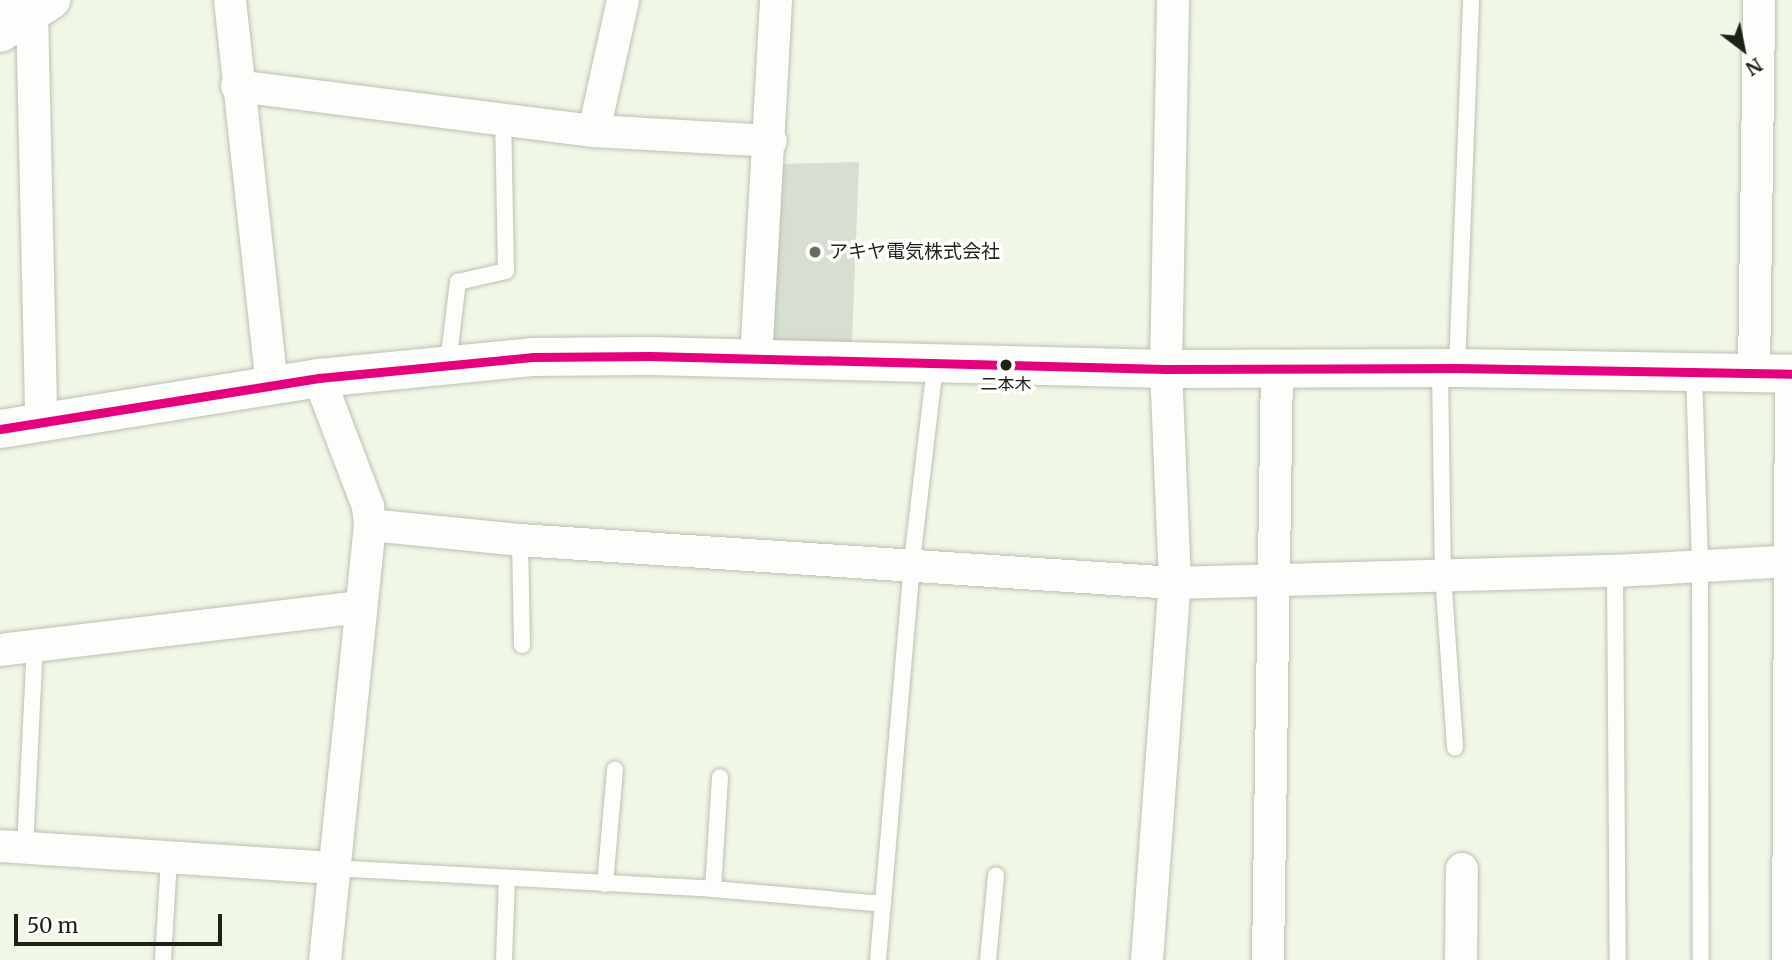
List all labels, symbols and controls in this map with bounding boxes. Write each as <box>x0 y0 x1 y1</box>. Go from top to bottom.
north arrow <box>1708 14 1778 84</box>
text: N <box>1741 53 1767 81</box>
place label: アキヤ電気株式会社 <box>829 241 1000 263</box>
marker: アキヤ電気株式会社 <box>807 244 823 260</box>
marker: 二本木 <box>999 358 1013 372</box>
place label: 二本木 <box>981 375 1031 395</box>
scale bar <box>18 900 226 944</box>
text: 50 m <box>27 912 78 939</box>

